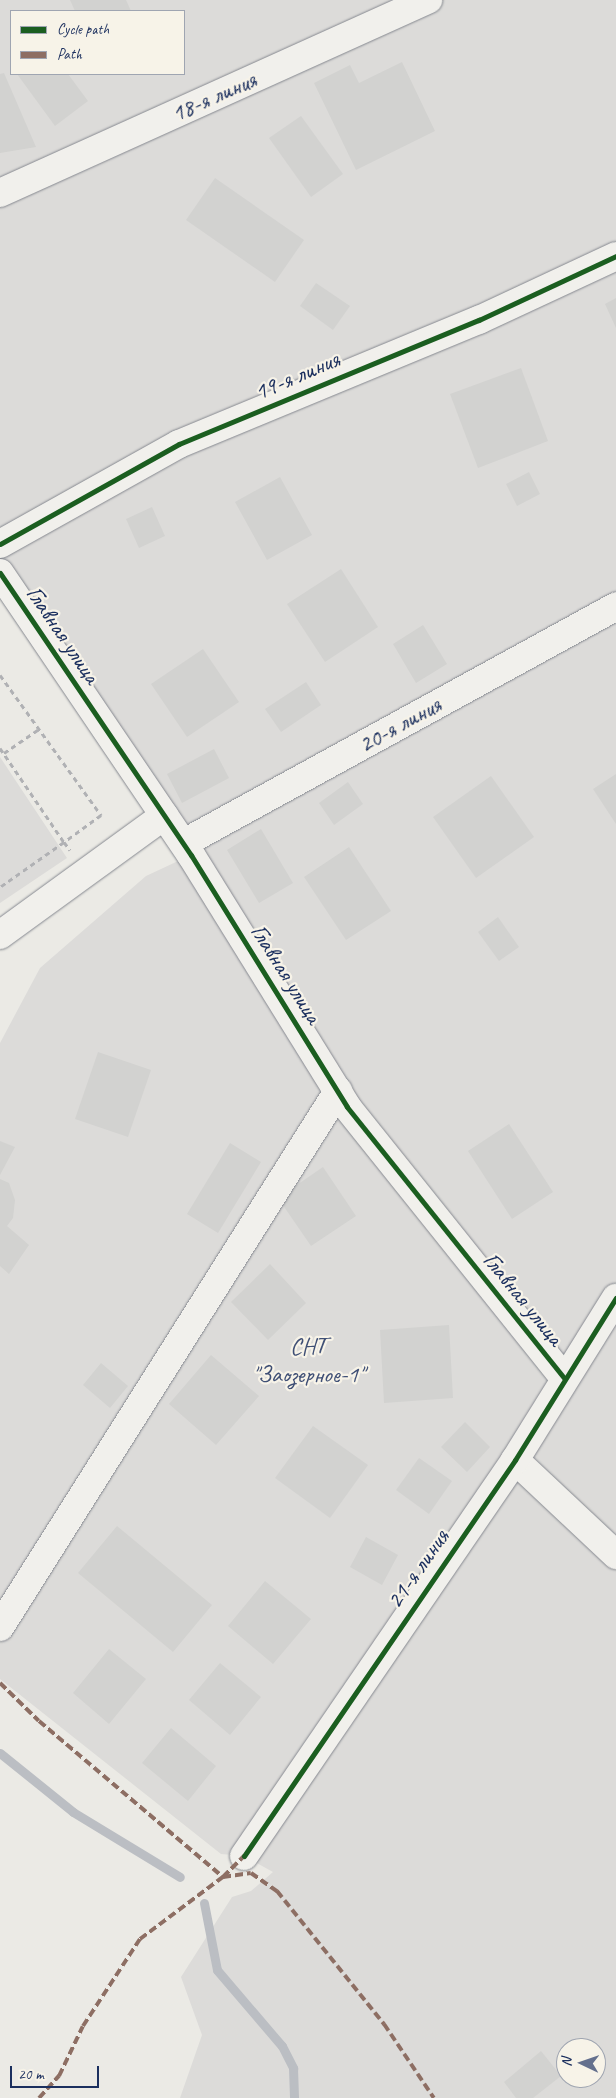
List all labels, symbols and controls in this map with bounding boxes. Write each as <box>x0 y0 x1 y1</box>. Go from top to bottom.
legend <box>10 10 185 75</box>
text: Cycle path <box>57 20 109 39</box>
text: Path <box>57 45 82 64</box>
street label: 18-я линия <box>167 66 261 128</box>
street label: 19-я линия <box>250 345 344 407</box>
street label: Главная улица <box>20 580 106 690</box>
street label: 20-я линия <box>354 691 446 759</box>
street label: Главная улица <box>244 919 328 1029</box>
street label: Главная улица <box>477 1246 569 1352</box>
park label: СНТ "Заозерное-1" <box>252 1333 364 1389</box>
street label: 21-я линия <box>380 1524 456 1614</box>
north arrow <box>556 2038 606 2088</box>
scale bar <box>12 2056 101 2088</box>
text: N <box>558 2057 575 2067</box>
text: 20 m <box>18 2065 44 2084</box>

